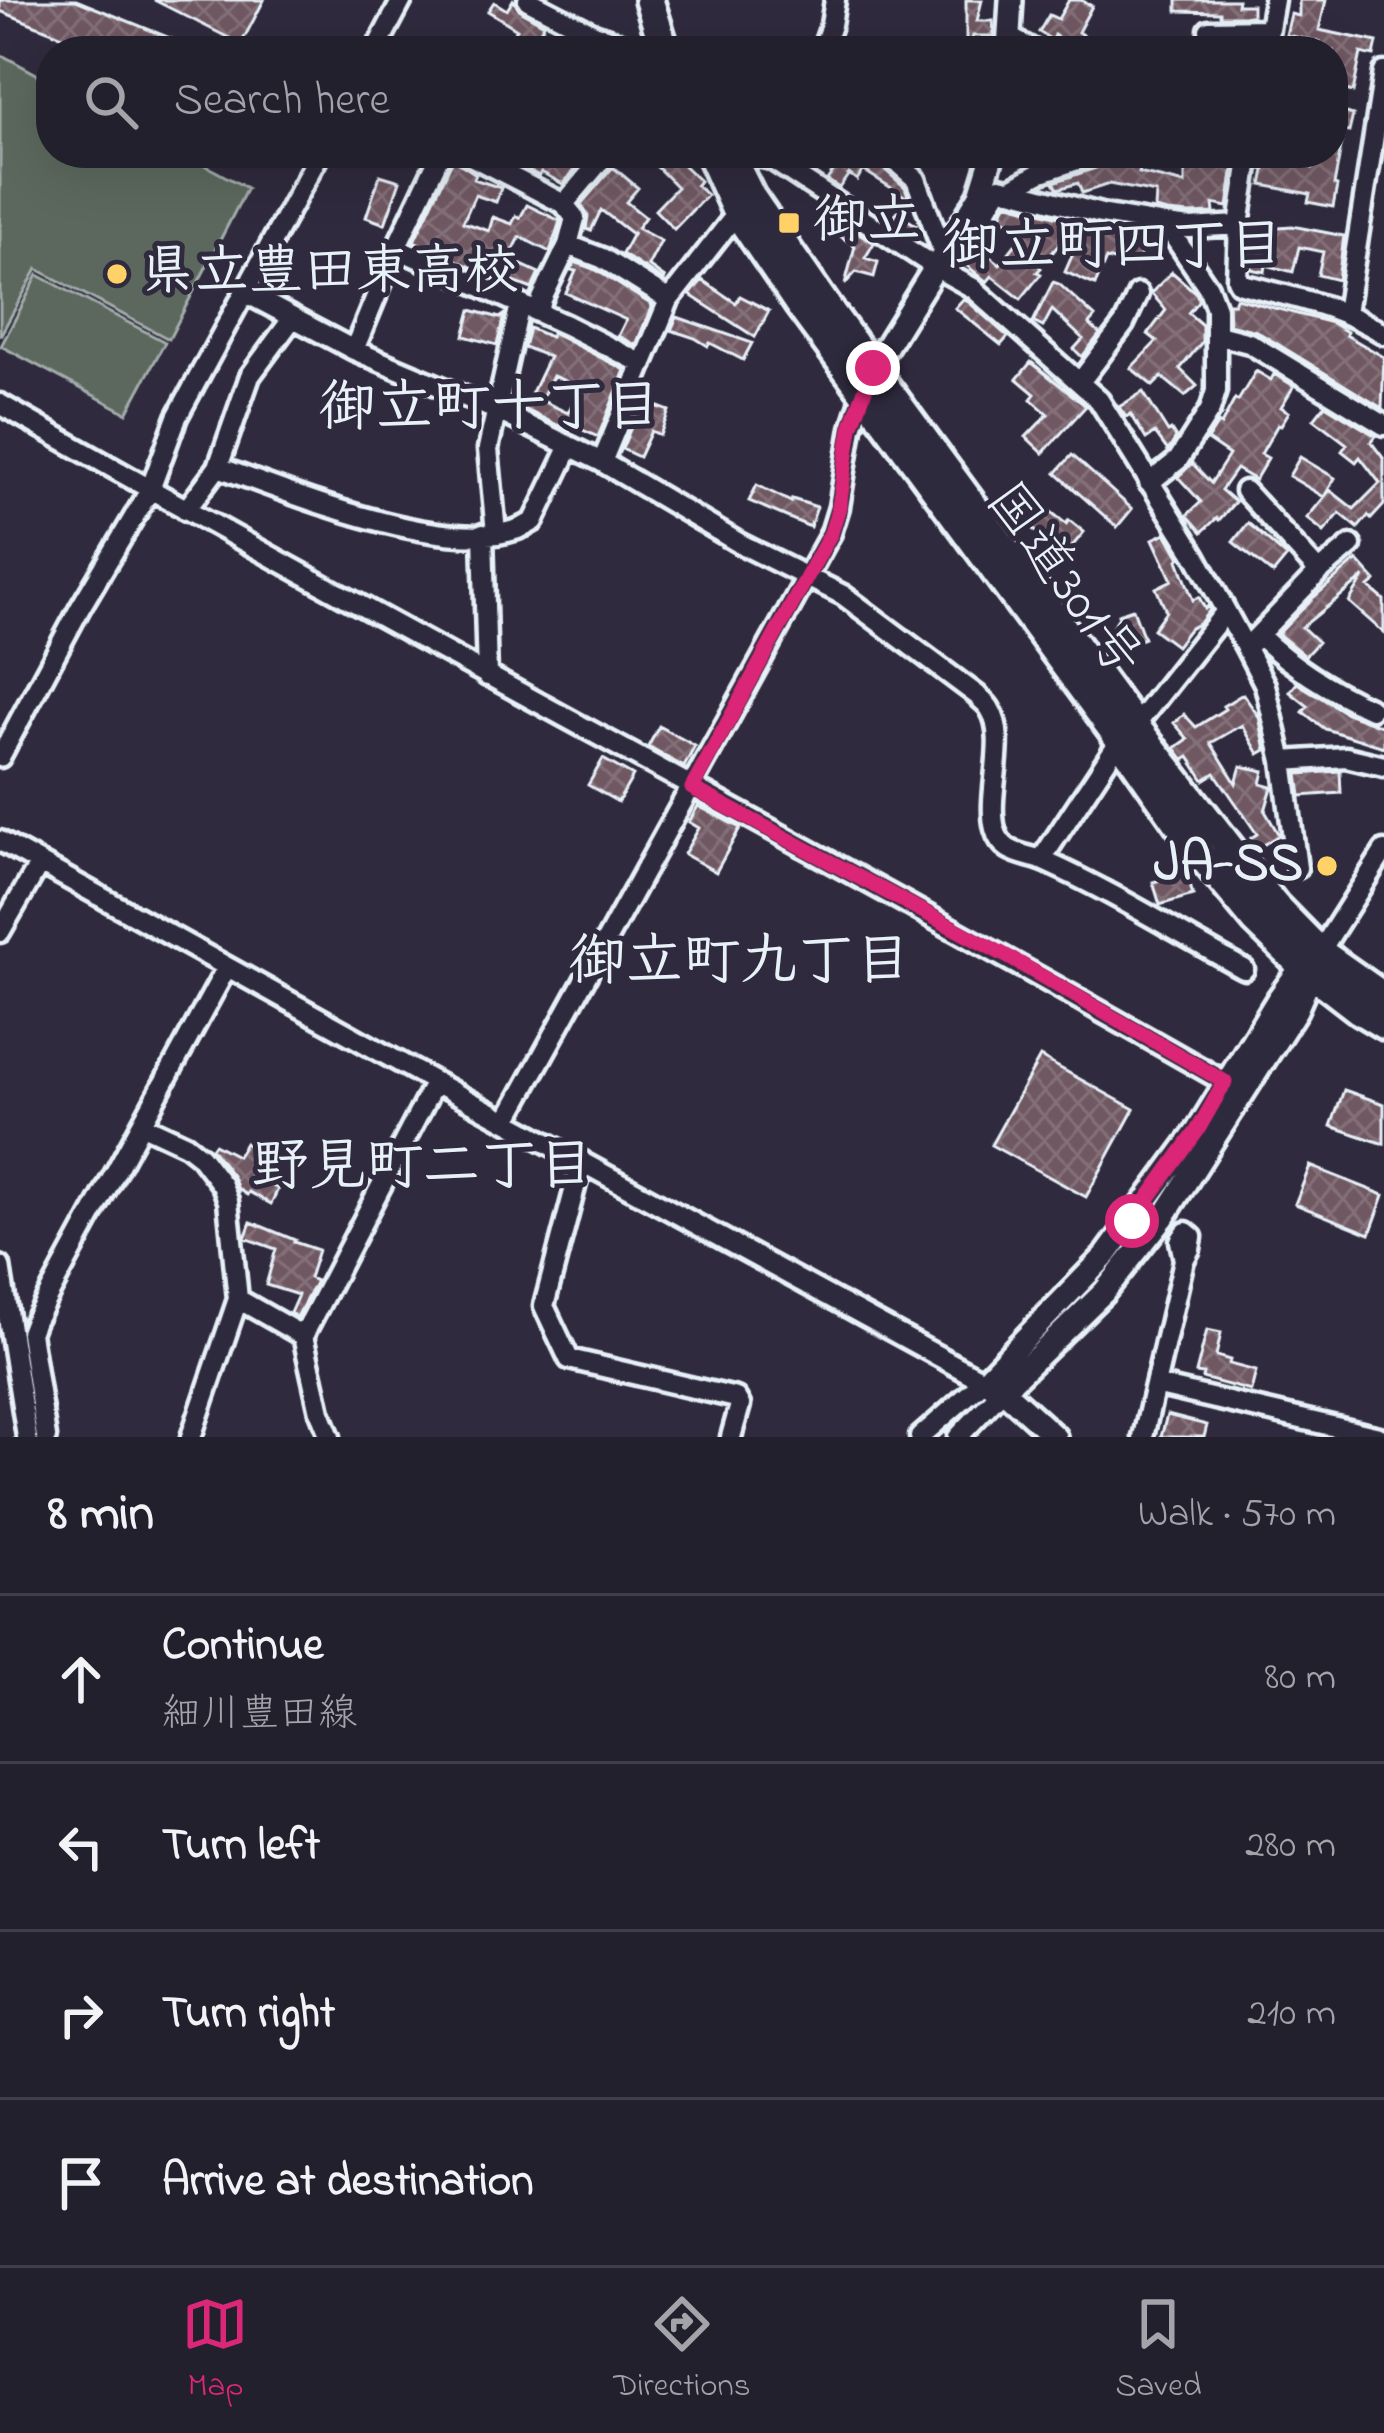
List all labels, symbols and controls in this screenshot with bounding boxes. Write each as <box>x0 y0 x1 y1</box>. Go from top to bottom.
search box <box>36 36 1348 168</box>
icon: search <box>78 69 144 135</box>
text: Search here <box>174 69 390 135</box>
place label: 御立 <box>813 184 921 262</box>
district label: 御立町四丁目 <box>942 208 1284 291</box>
marker: 御立 <box>776 210 802 236</box>
place label: 県立豊田東高校 <box>141 235 519 313</box>
marker: 県立豊田東高校 <box>104 261 130 287</box>
route end <box>846 341 900 395</box>
district label: 御立町十丁目 <box>319 369 661 452</box>
street label: 国道301号 <box>964 467 1160 695</box>
place label: JA-SS <box>1154 827 1303 905</box>
marker: JA-SS <box>1314 853 1340 879</box>
district label: 御立町九丁目 <box>569 923 911 1006</box>
district label: 野見町二丁目 <box>252 1128 594 1211</box>
route start <box>1105 1194 1159 1248</box>
text: 8 min <box>48 1478 154 1553</box>
text: Walk · 570 m <box>1138 1487 1336 1544</box>
text: Continue <box>162 1614 323 1680</box>
icon: ahead <box>48 1646 114 1712</box>
text: 80 m <box>1265 1650 1336 1707</box>
text: 細川豊田線 <box>162 1687 357 1744</box>
icon: left <box>48 1814 114 1880</box>
text: Turn left <box>162 1814 320 1880</box>
text: 280 m <box>1245 1818 1336 1875</box>
icon: right <box>48 1982 114 2048</box>
text: Turn right <box>162 1982 335 2048</box>
text: 210 m <box>1247 1986 1336 2043</box>
icon: arrive <box>48 2150 114 2216</box>
text: Arrive at destination <box>162 2150 533 2216</box>
tab: Map <box>182 2291 248 2411</box>
tab: Directions <box>613 2291 751 2411</box>
tab: Saved <box>1115 2291 1202 2411</box>

